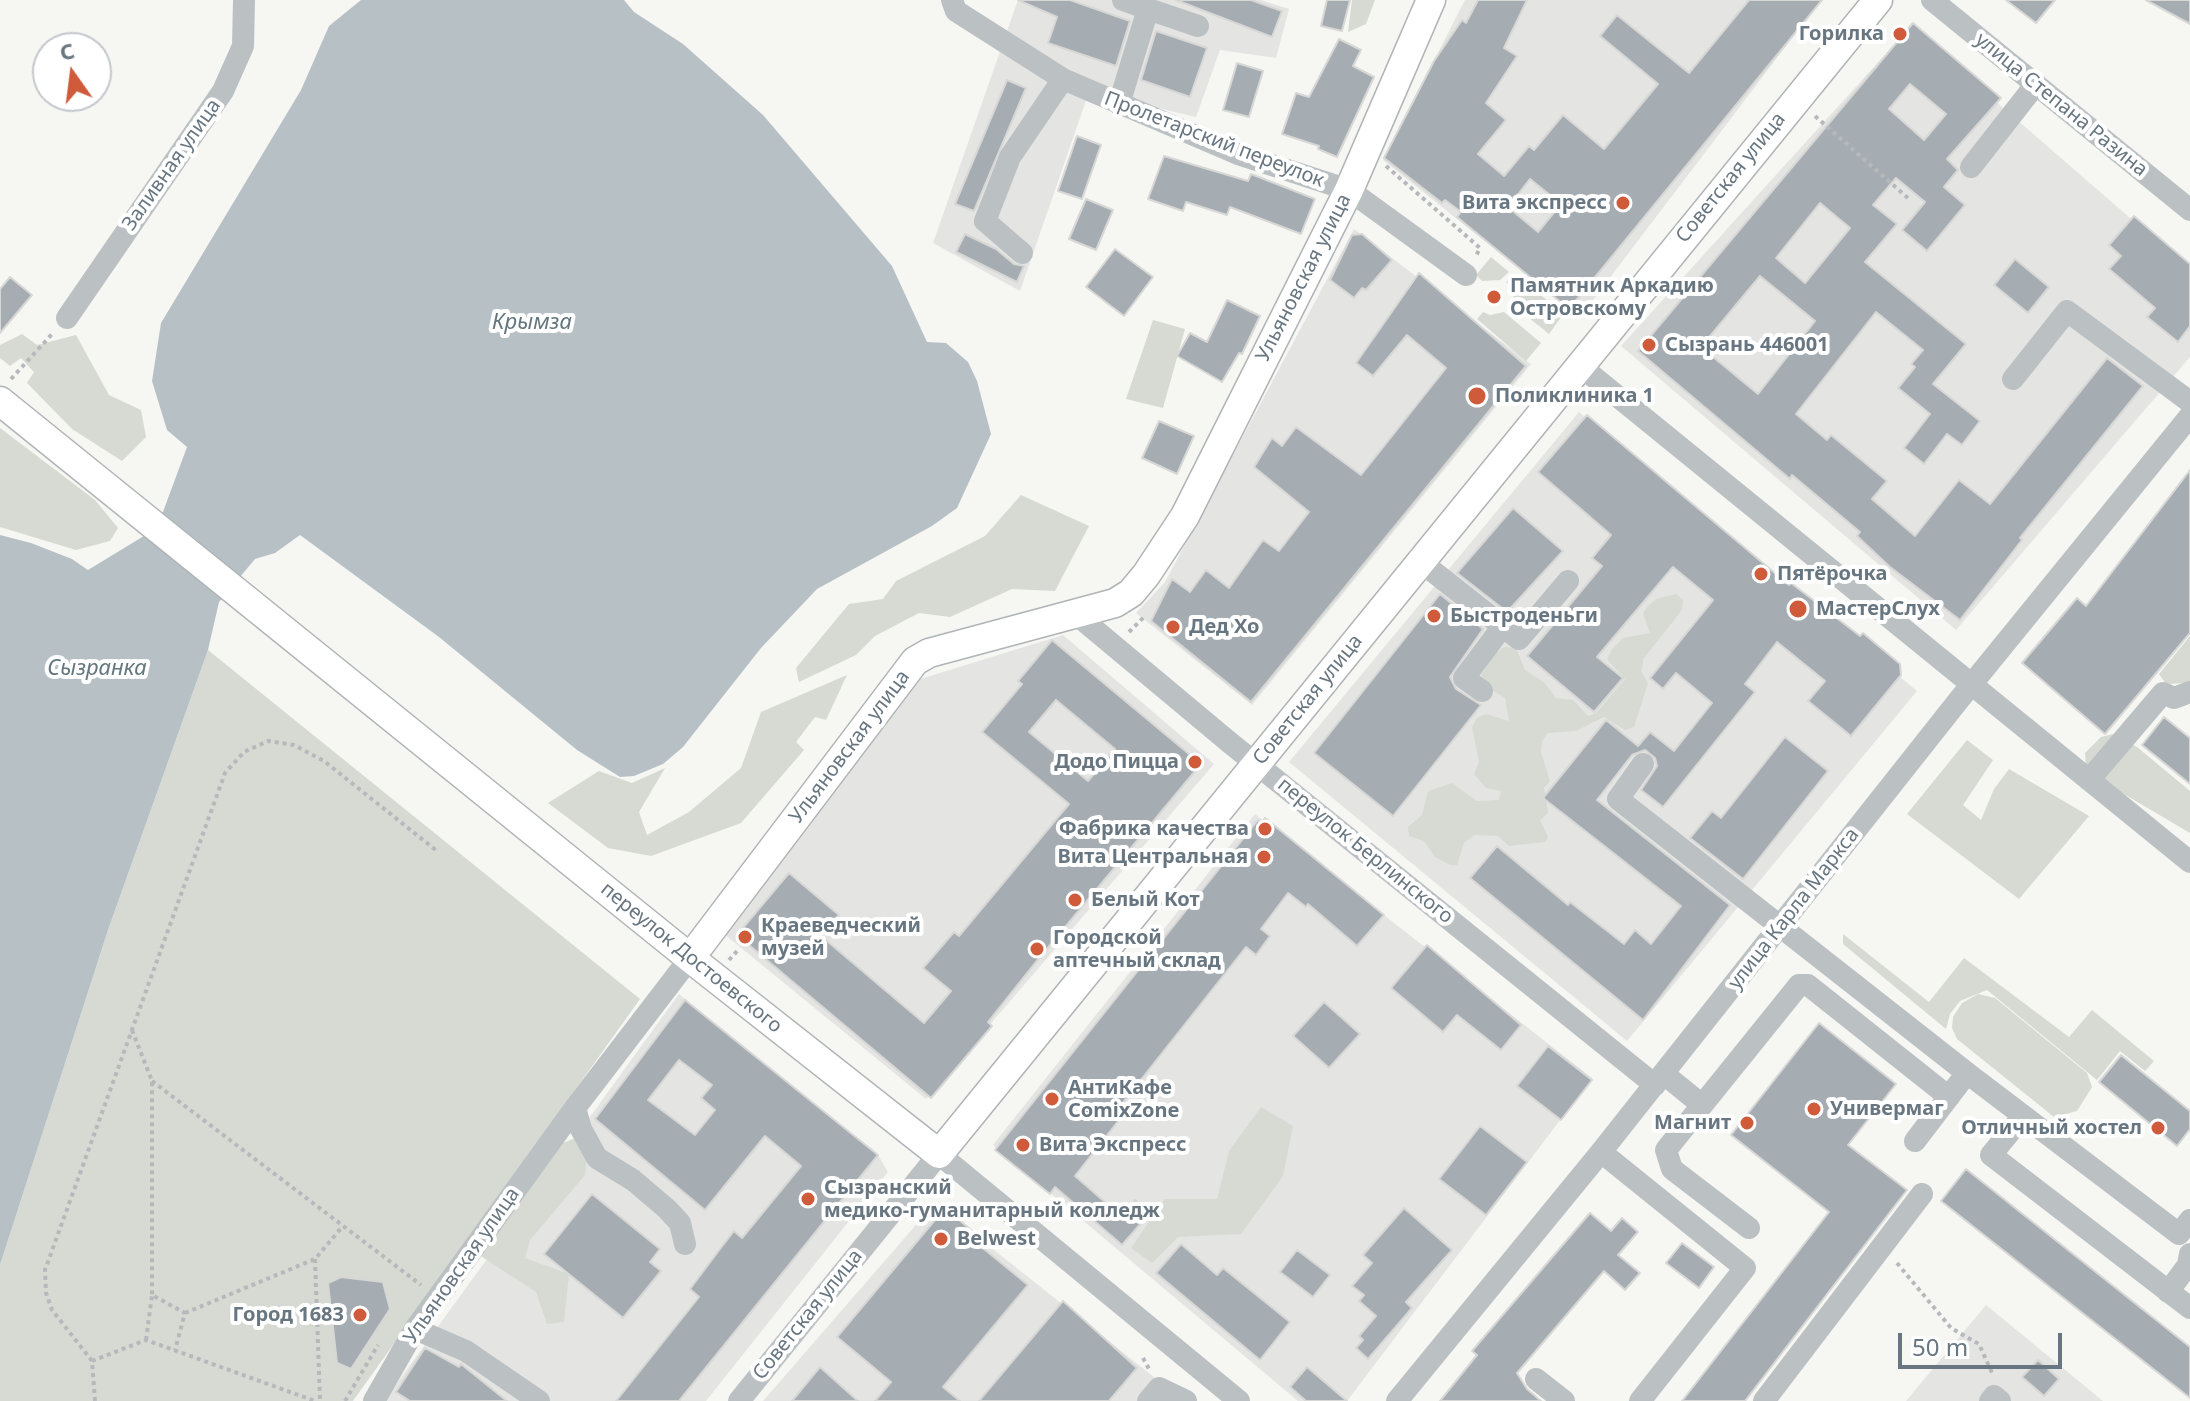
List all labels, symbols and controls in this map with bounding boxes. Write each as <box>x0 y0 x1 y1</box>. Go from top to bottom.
place label: Горилка <box>1799 22 1884 46</box>
marker: Горилка <box>1891 25 1909 43</box>
street label: улица Степана Разина <box>1970 28 2152 182</box>
north arrow <box>32 32 112 112</box>
text: С <box>56 34 77 67</box>
street label: Пролетарский переулок <box>1101 87 1327 193</box>
street label: Заливная улица <box>118 95 226 235</box>
street label: Советская улица <box>1671 108 1791 248</box>
street label: Ульяновская улица <box>1251 190 1357 366</box>
place label: Вита экспресс <box>1462 191 1607 215</box>
marker: Вита экспресс <box>1614 194 1632 212</box>
place label: Памятник Аркадию Островскому <box>1510 274 1714 321</box>
marker: Памятник Аркадию Островскому <box>1485 288 1503 306</box>
water label: Крымза <box>492 310 572 336</box>
place label: Сызрань 446001 <box>1665 333 1829 357</box>
marker: Сызрань 446001 <box>1640 336 1658 354</box>
place label: Поликлиника 1 <box>1495 384 1654 408</box>
marker: Поликлиника 1 <box>1466 385 1488 407</box>
place label: Пятёрочка <box>1777 562 1887 586</box>
marker: Пятёрочка <box>1752 565 1770 583</box>
place label: МастерСлух <box>1816 597 1940 621</box>
marker: МастерСлух <box>1787 598 1809 620</box>
place label: Быстроденьги <box>1450 604 1598 628</box>
marker: Быстроденьги <box>1425 607 1443 625</box>
place label: Дед Хо <box>1189 615 1259 639</box>
marker: Дед Хо <box>1164 618 1182 636</box>
street label: Советская улица <box>1248 630 1368 770</box>
water label: Сызранка <box>47 656 147 682</box>
street label: Ульяновская улица <box>785 666 915 828</box>
place label: Додо Пицца <box>1054 750 1179 774</box>
marker: Додо Пицца <box>1186 753 1204 771</box>
street label: переулок Берлинского <box>1272 773 1458 929</box>
place label: Фабрика качества <box>1059 817 1249 841</box>
marker: Фабрика качества <box>1256 820 1274 838</box>
street label: улица Карла Маркса <box>1724 824 1864 994</box>
place label: Вита Центральная <box>1058 845 1248 869</box>
marker: Вита Центральная <box>1255 848 1273 866</box>
street label: переулок Достоевского <box>595 877 787 1039</box>
place label: Белый Кот <box>1091 888 1200 912</box>
marker: Белый Кот <box>1066 891 1084 909</box>
place label: Краеведческий музей <box>761 914 921 961</box>
place label: Городской аптечный склад <box>1053 926 1221 973</box>
marker: Краеведческий музей <box>736 928 754 946</box>
marker: Городской аптечный склад <box>1028 940 1046 958</box>
place label: АнтиКафе ComixZone <box>1068 1076 1179 1123</box>
marker: АнтиКафе ComixZone <box>1043 1090 1061 1108</box>
place label: Универмаг <box>1830 1097 1944 1121</box>
marker: Универмаг <box>1805 1100 1823 1118</box>
place label: Магнит <box>1654 1111 1731 1135</box>
marker: Магнит <box>1738 1114 1756 1132</box>
place label: Отличный хостел <box>1961 1116 2142 1140</box>
marker: Отличный хостел <box>2149 1119 2167 1137</box>
place label: Вита Экспресс <box>1039 1133 1187 1157</box>
marker: Вита Экспресс <box>1014 1136 1032 1154</box>
place label: Сызранский медико-гуманитарный колледж <box>824 1176 1160 1223</box>
street label: Ульяновская улица <box>399 1183 525 1349</box>
marker: Сызранский медико-гуманитарный колледж <box>799 1190 817 1208</box>
place label: Belwest <box>957 1227 1036 1251</box>
marker: Belwest <box>932 1230 950 1248</box>
street label: Советская улица <box>748 1245 868 1385</box>
place label: Город 1683 <box>233 1303 344 1327</box>
marker: Город 1683 <box>351 1306 369 1324</box>
scale bar <box>1902 1317 2066 1367</box>
text: 50 m <box>1912 1330 1968 1363</box>

